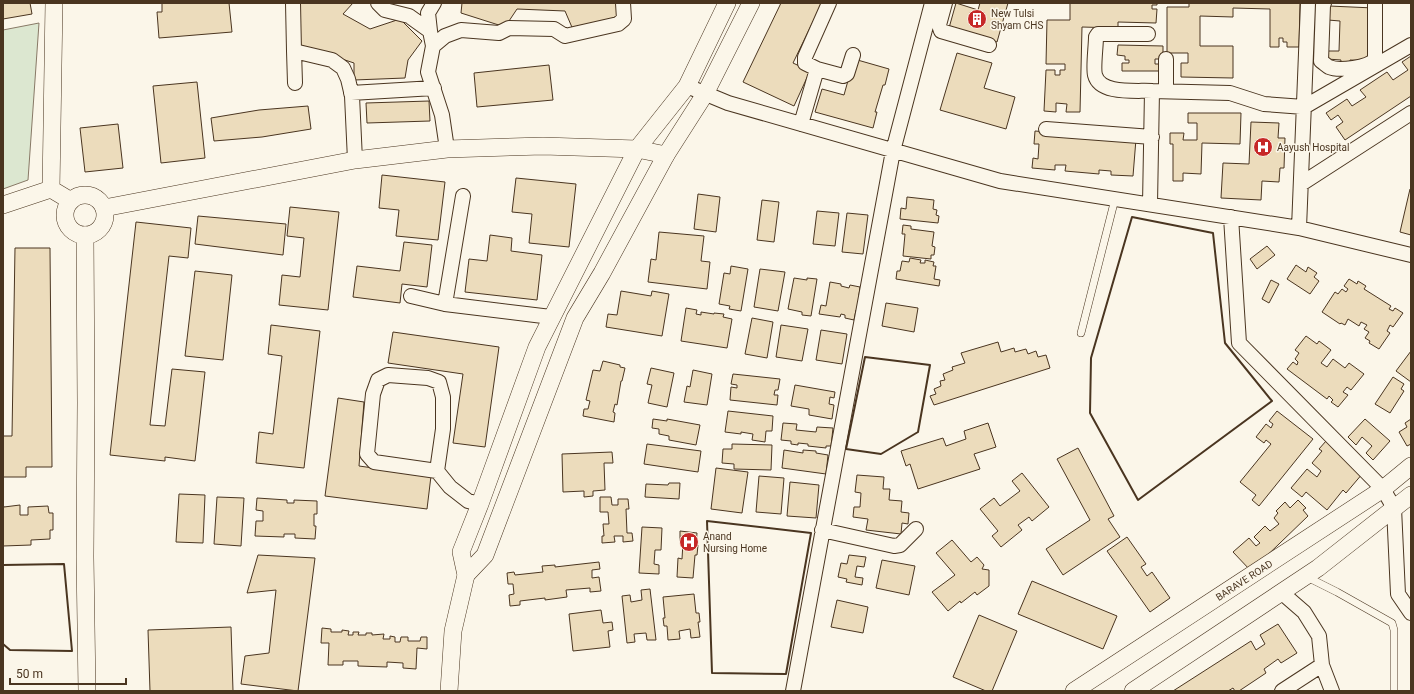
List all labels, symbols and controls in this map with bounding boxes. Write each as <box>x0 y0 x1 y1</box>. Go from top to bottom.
building icon: New Tulsi Shyam CHS <box>966 8 988 30</box>
place label: New Tulsi Shyam CHS <box>991 8 1043 31</box>
hospital icon: Aayush Hospital <box>1252 136 1274 158</box>
place label: Aayush Hospital <box>1277 142 1349 153</box>
hospital icon: Anand Nursing Home <box>678 531 700 553</box>
place label: Anand Nursing Home <box>703 531 767 554</box>
street label: BARAVE ROAD <box>1214 558 1275 603</box>
scale bar <box>10 660 126 686</box>
text: 50 m <box>16 667 43 681</box>

